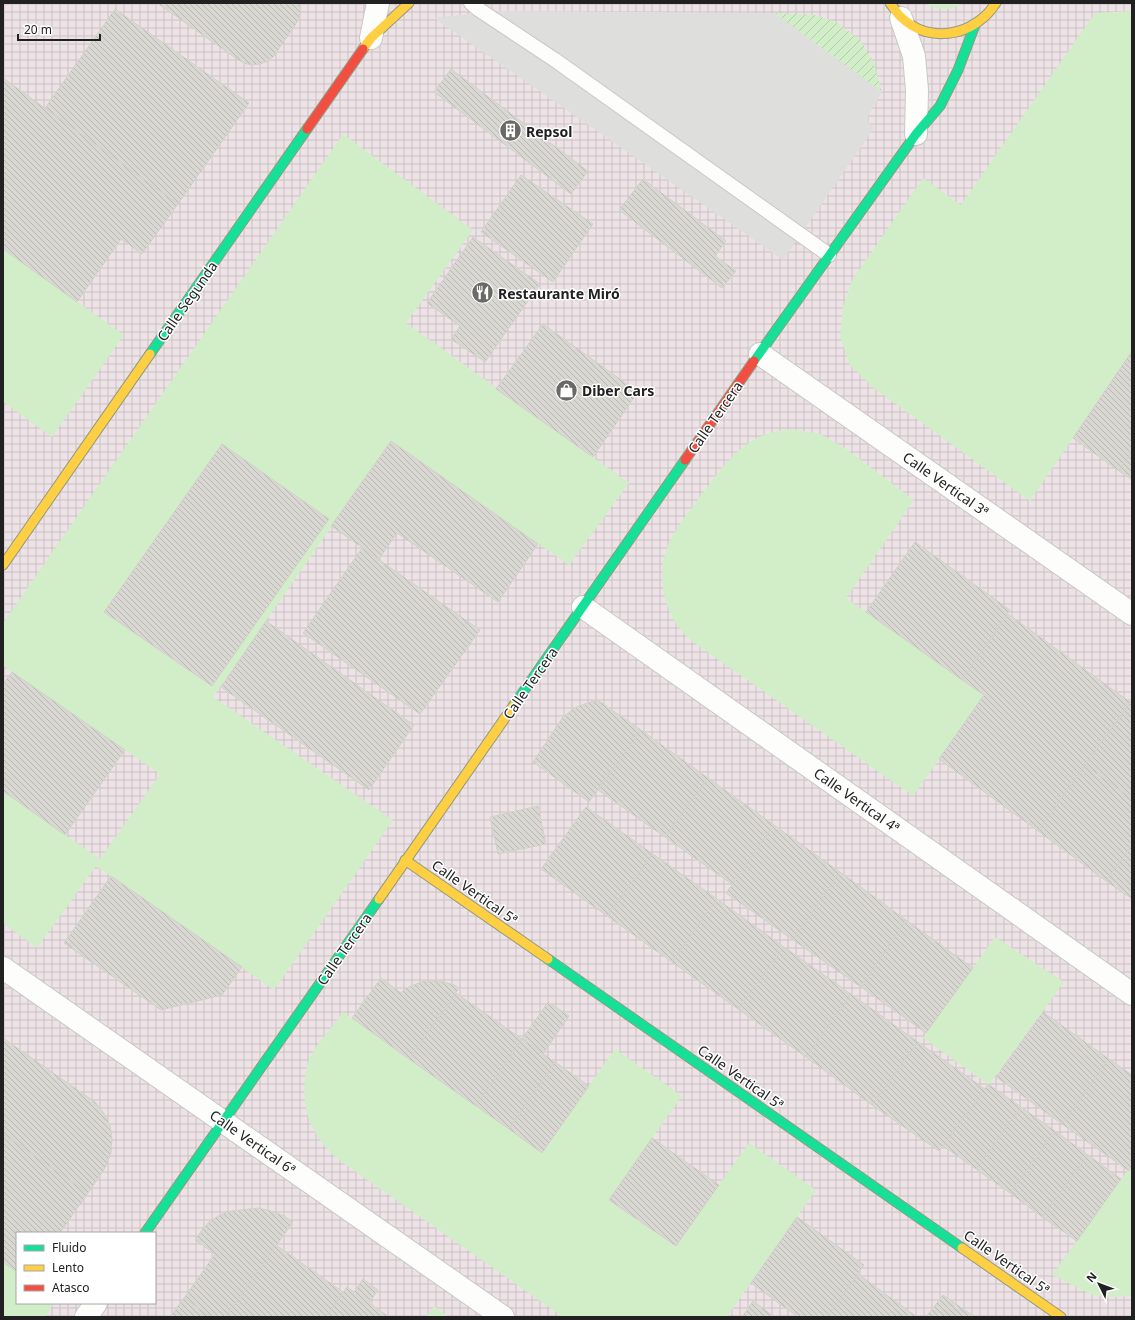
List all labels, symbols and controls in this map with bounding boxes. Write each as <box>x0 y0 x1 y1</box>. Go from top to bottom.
scale bar <box>18 16 100 42</box>
text: 20 m <box>24 21 52 38</box>
building icon: Repsol <box>498 118 524 144</box>
place label: Repsol <box>526 122 572 141</box>
street label: Calle Segunda <box>152 257 222 345</box>
restaurant icon: Restaurante Miró <box>470 280 496 306</box>
place label: Restaurante Miró <box>498 284 620 303</box>
shop icon: Diber Cars <box>554 377 580 403</box>
street label: Calle Tercera <box>683 377 747 457</box>
place label: Diber Cars <box>582 381 654 400</box>
street label: Calle Vertical 3ª <box>899 447 993 521</box>
street label: Calle Tercera <box>498 643 562 723</box>
street label: Calle Vertical 4ª <box>810 763 904 837</box>
street label: Calle Vertical 5ª <box>428 855 522 929</box>
street label: Calle Tercera <box>312 909 376 989</box>
street label: Calle Vertical 5ª <box>694 1040 788 1114</box>
street label: Calle Vertical 6ª <box>206 1105 300 1179</box>
street label: Calle Vertical 5ª <box>960 1225 1054 1299</box>
legend <box>16 1232 156 1304</box>
text: Fluido <box>52 1239 86 1256</box>
text: Lento <box>52 1259 84 1276</box>
north arrow <box>1079 1264 1119 1304</box>
text: N <box>1083 1269 1100 1285</box>
text: Atasco <box>52 1279 90 1296</box>

